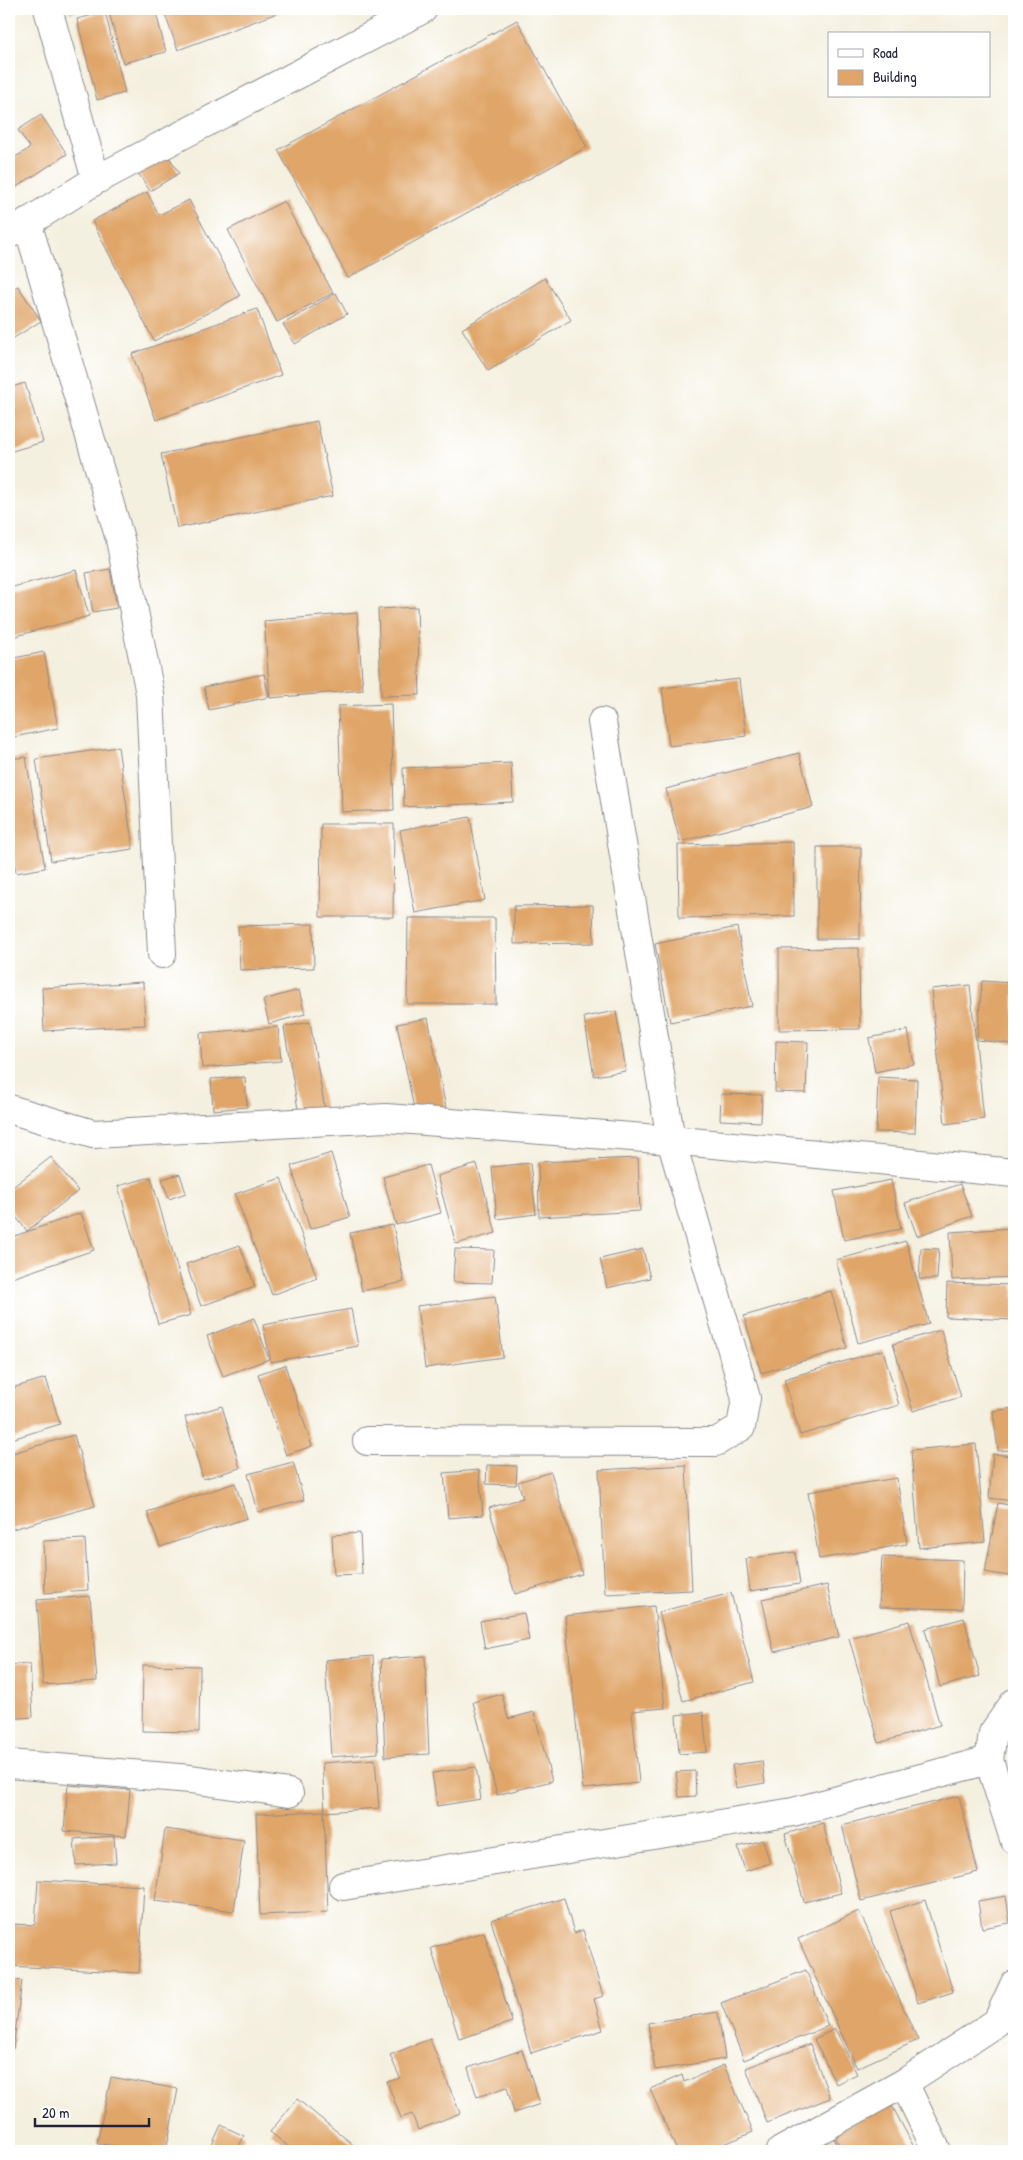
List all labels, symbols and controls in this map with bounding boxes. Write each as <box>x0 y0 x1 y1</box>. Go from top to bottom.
legend <box>828 32 990 98</box>
text: Road <box>873 42 898 63</box>
text: Building <box>873 66 917 87</box>
scale bar <box>35 2095 149 2127</box>
text: 20 m <box>42 2102 69 2123</box>

